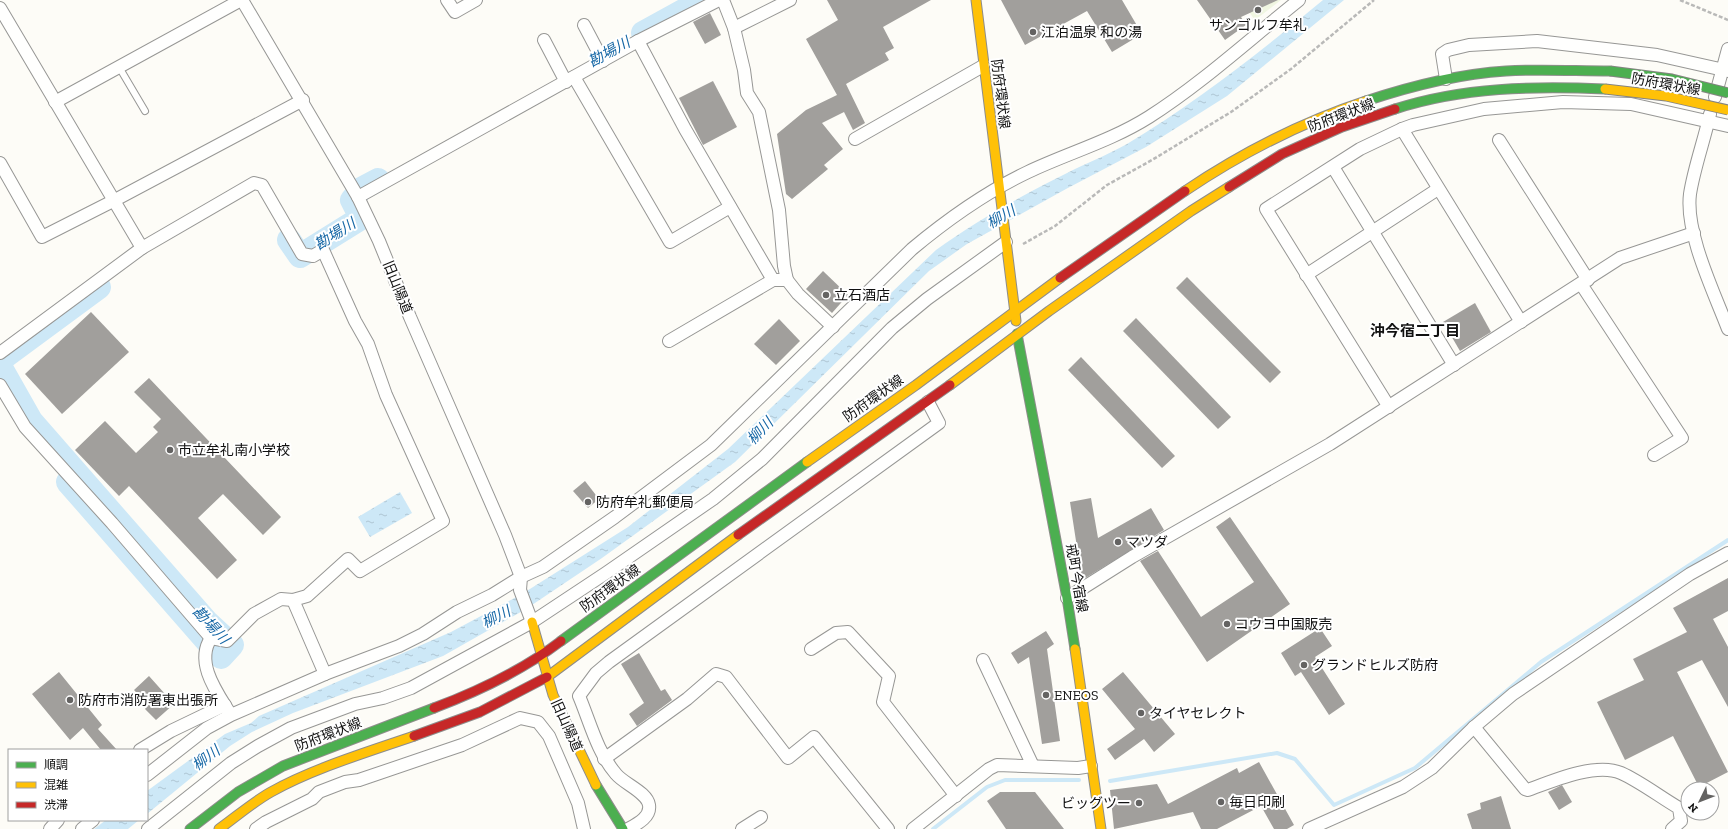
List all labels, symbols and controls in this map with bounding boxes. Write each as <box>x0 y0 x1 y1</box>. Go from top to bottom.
marker: サンゴルフ牟礼 <box>1253 5 1263 15</box>
place label: サンゴルフ牟礼 <box>1209 17 1307 34</box>
place label: 江泊温泉 和の湯 <box>1041 24 1142 41</box>
marker: 江泊温泉 和の湯 <box>1028 27 1038 37</box>
water label: 勘場川 <box>585 32 635 71</box>
street label: 防府環状線 <box>988 58 1013 130</box>
street label: 防府環状線 <box>1630 70 1702 99</box>
street label: 防府環状線 <box>1305 95 1377 136</box>
water label: 柳川 <box>984 201 1020 232</box>
water label: 勘場川 <box>311 213 361 254</box>
street label: 旧山陽道 <box>379 258 416 316</box>
place label: 立石酒店 <box>834 287 890 304</box>
marker: 立石酒店 <box>821 290 831 300</box>
district label: 沖今宿二丁目 <box>1370 322 1460 340</box>
street label: 防府環状線 <box>840 371 907 425</box>
water label: 柳川 <box>743 413 778 448</box>
place label: 市立牟礼南小学校 <box>178 442 290 459</box>
marker: 市立牟礼南小学校 <box>165 445 175 455</box>
place label: 防府牟礼郵便局 <box>596 494 694 511</box>
marker: 防府牟礼郵便局 <box>583 497 593 507</box>
place label: マツダ <box>1126 534 1168 551</box>
marker: マツダ <box>1113 537 1123 547</box>
street label: 戒町今宿線 <box>1062 542 1091 614</box>
street label: 防府環状線 <box>577 561 644 616</box>
water label: 柳川 <box>479 601 515 632</box>
water label: 勘場川 <box>189 602 234 649</box>
place label: コウヨ中国販売 <box>1235 616 1332 633</box>
marker: コウヨ中国販売 <box>1222 619 1232 629</box>
place label: グランドヒルズ防府 <box>1312 657 1438 674</box>
marker: グランドヒルズ防府 <box>1299 660 1309 670</box>
place label: ENEOS <box>1054 687 1098 704</box>
marker: ENEOS <box>1041 690 1051 700</box>
place label: 防府市消防署東出張所 <box>78 692 218 709</box>
marker: 防府市消防署東出張所 <box>65 695 75 705</box>
street label: 旧山陽道 <box>547 696 586 754</box>
place label: タイヤセレクト <box>1149 705 1247 722</box>
marker: タイヤセレクト <box>1136 708 1146 718</box>
street label: 防府環状線 <box>292 714 364 755</box>
water label: 柳川 <box>189 741 225 774</box>
legend <box>8 749 148 821</box>
text: 順調 <box>44 758 68 772</box>
text: 混雑 <box>44 778 68 792</box>
north arrow <box>1680 781 1720 821</box>
place label: 毎日印刷 <box>1229 794 1285 811</box>
place label: ビッグツー <box>1061 795 1131 812</box>
marker: 毎日印刷 <box>1216 797 1226 807</box>
text: 渋滞 <box>44 798 68 812</box>
marker: ビッグツー <box>1134 798 1144 808</box>
text: N <box>1685 800 1701 815</box>

